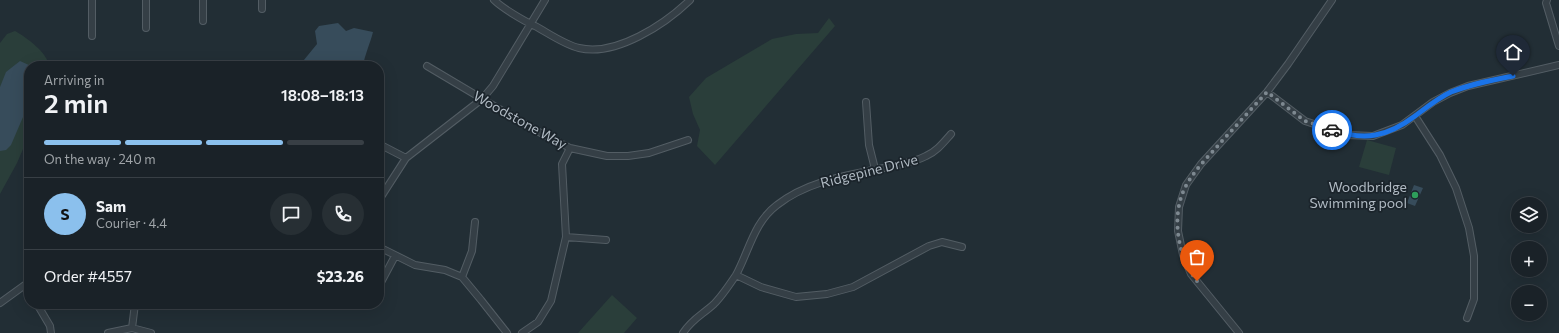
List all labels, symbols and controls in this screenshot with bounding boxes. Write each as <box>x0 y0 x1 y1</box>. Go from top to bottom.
pin <box>1496 35 1530 76</box>
icon: home <box>1502 41 1524 63</box>
text: Arriving in <box>44 72 104 88</box>
text: 18:08–18:13 <box>281 86 364 104</box>
text: 2 min <box>44 87 108 118</box>
street label: Woodstone Way <box>470 87 570 152</box>
courier <box>1312 110 1352 150</box>
icon: car <box>1321 119 1343 141</box>
street label: Ridgepine Drive <box>818 150 919 191</box>
text: On the way · 240 m <box>44 151 156 167</box>
place label: Woodbridge Swimming pool <box>1309 178 1407 211</box>
marker: Woodbridge Swimming pool <box>1410 190 1420 200</box>
button: chat <box>270 193 312 235</box>
button: phone <box>322 193 364 235</box>
text: Sam <box>96 197 126 215</box>
map controls <box>1511 197 1547 321</box>
button: layers <box>1511 197 1547 233</box>
text: S <box>60 205 70 223</box>
text: Courier · 4.4 <box>96 215 167 231</box>
pin <box>1180 240 1214 281</box>
button: + <box>1511 241 1547 277</box>
icon: bag <box>1186 246 1208 268</box>
text: Order #4557 <box>44 267 132 285</box>
text: $23.26 <box>317 267 364 285</box>
button: − <box>1511 285 1547 321</box>

